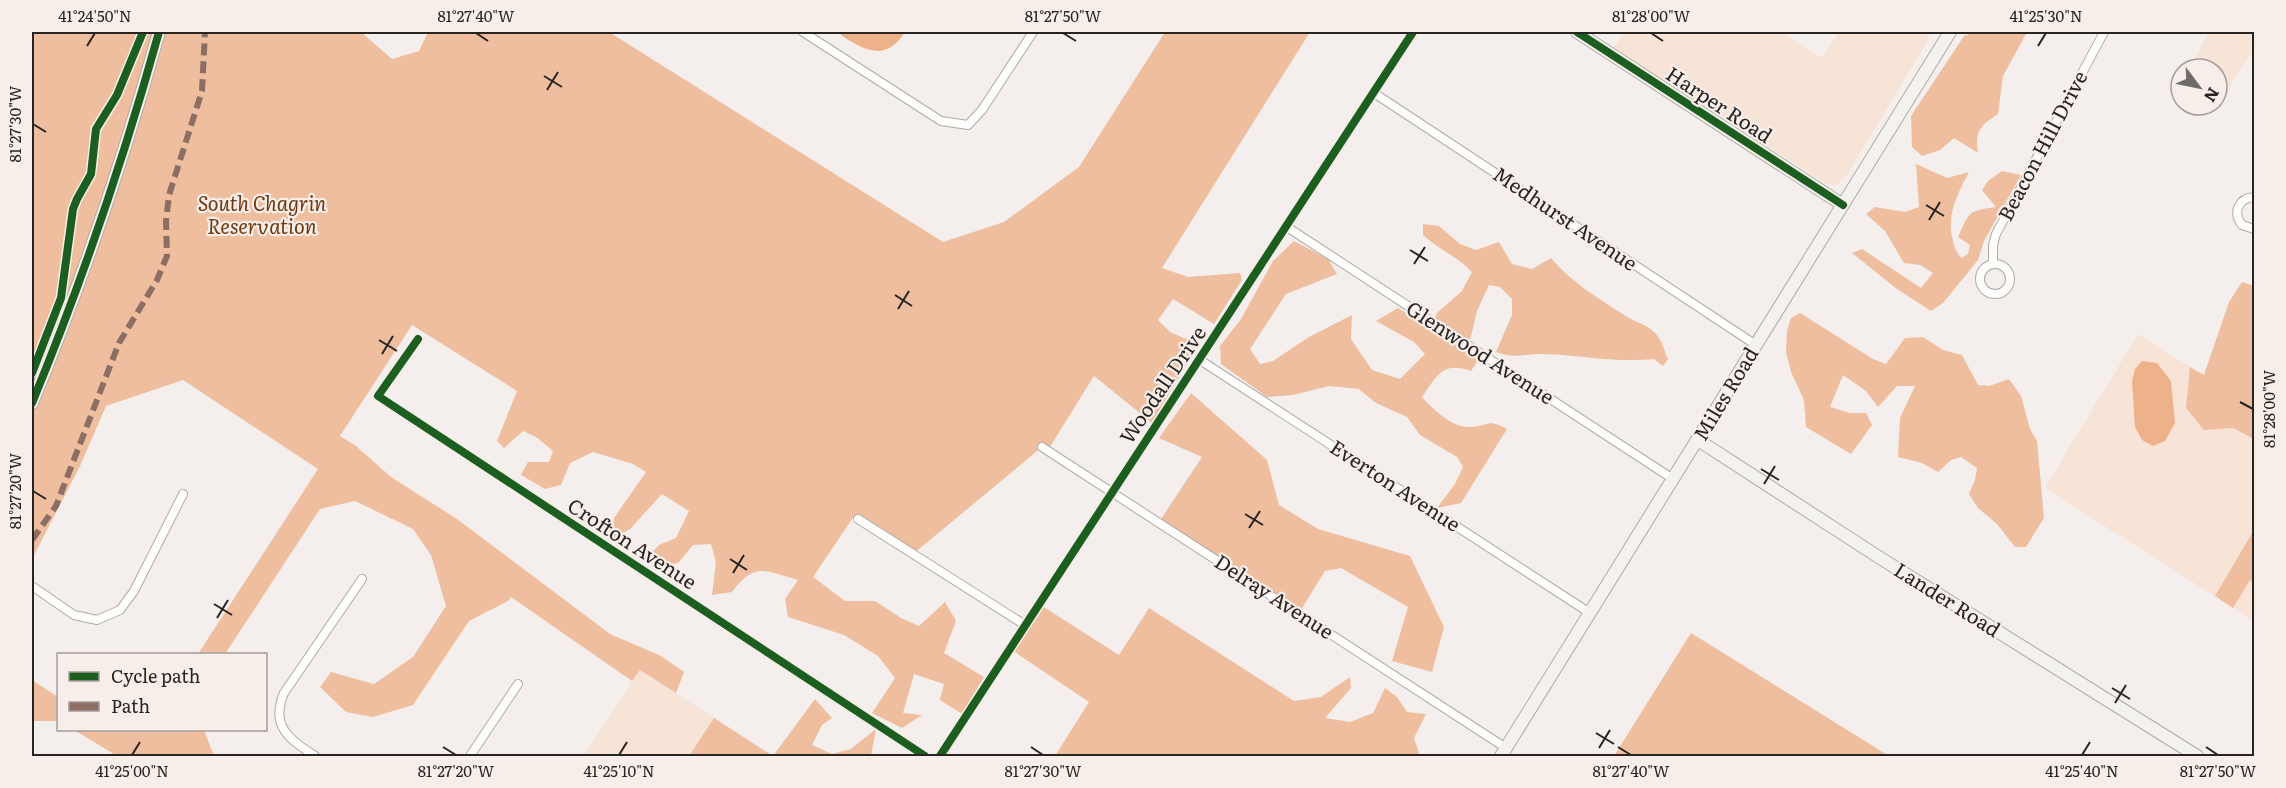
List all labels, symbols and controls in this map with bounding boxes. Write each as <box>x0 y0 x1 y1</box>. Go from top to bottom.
text: 41°24'50"N <box>58 4 132 27</box>
text: 81°27'40"W <box>438 4 515 27</box>
text: 81°27'50"W <box>1025 4 1102 27</box>
text: 81°28'00"W <box>1612 4 1691 27</box>
text: 41°25'30"N <box>2009 4 2083 27</box>
north arrow <box>2169 57 2229 117</box>
street label: Harper Road <box>1661 58 1779 149</box>
street label: Beacon Hill Drive <box>1989 65 2094 226</box>
text: N <box>2199 83 2226 108</box>
text: 81°27'30"W <box>3 85 26 162</box>
street label: Medhurst Avenue <box>1488 158 1644 277</box>
park label: South Chagrin Reservation <box>198 187 326 240</box>
street label: Glenwood Avenue <box>1401 292 1561 410</box>
street label: Woodall Drive <box>1111 319 1212 449</box>
street label: Miles Road <box>1684 340 1764 446</box>
text: 81°28'00"W <box>2257 369 2280 448</box>
street label: Everton Avenue <box>1325 431 1467 538</box>
text: 81°27'20"W <box>3 452 26 529</box>
street label: Crofton Avenue <box>563 489 704 595</box>
street label: Delray Avenue <box>1210 545 1341 645</box>
street label: Lander Road <box>1889 554 2007 643</box>
legend <box>57 653 267 731</box>
text: Cycle path <box>111 662 200 689</box>
text: Path <box>111 692 150 719</box>
text: 41°25'00"N <box>95 759 169 782</box>
text: 81°27'20"W <box>418 759 495 782</box>
text: 41°25'10"N <box>583 759 655 782</box>
text: 81°27'30"W <box>1005 759 1082 782</box>
text: 81°27'40"W <box>1593 759 1670 782</box>
text: 41°25'40"N <box>2045 759 2119 782</box>
text: 81°27'50"W <box>2180 759 2257 782</box>

